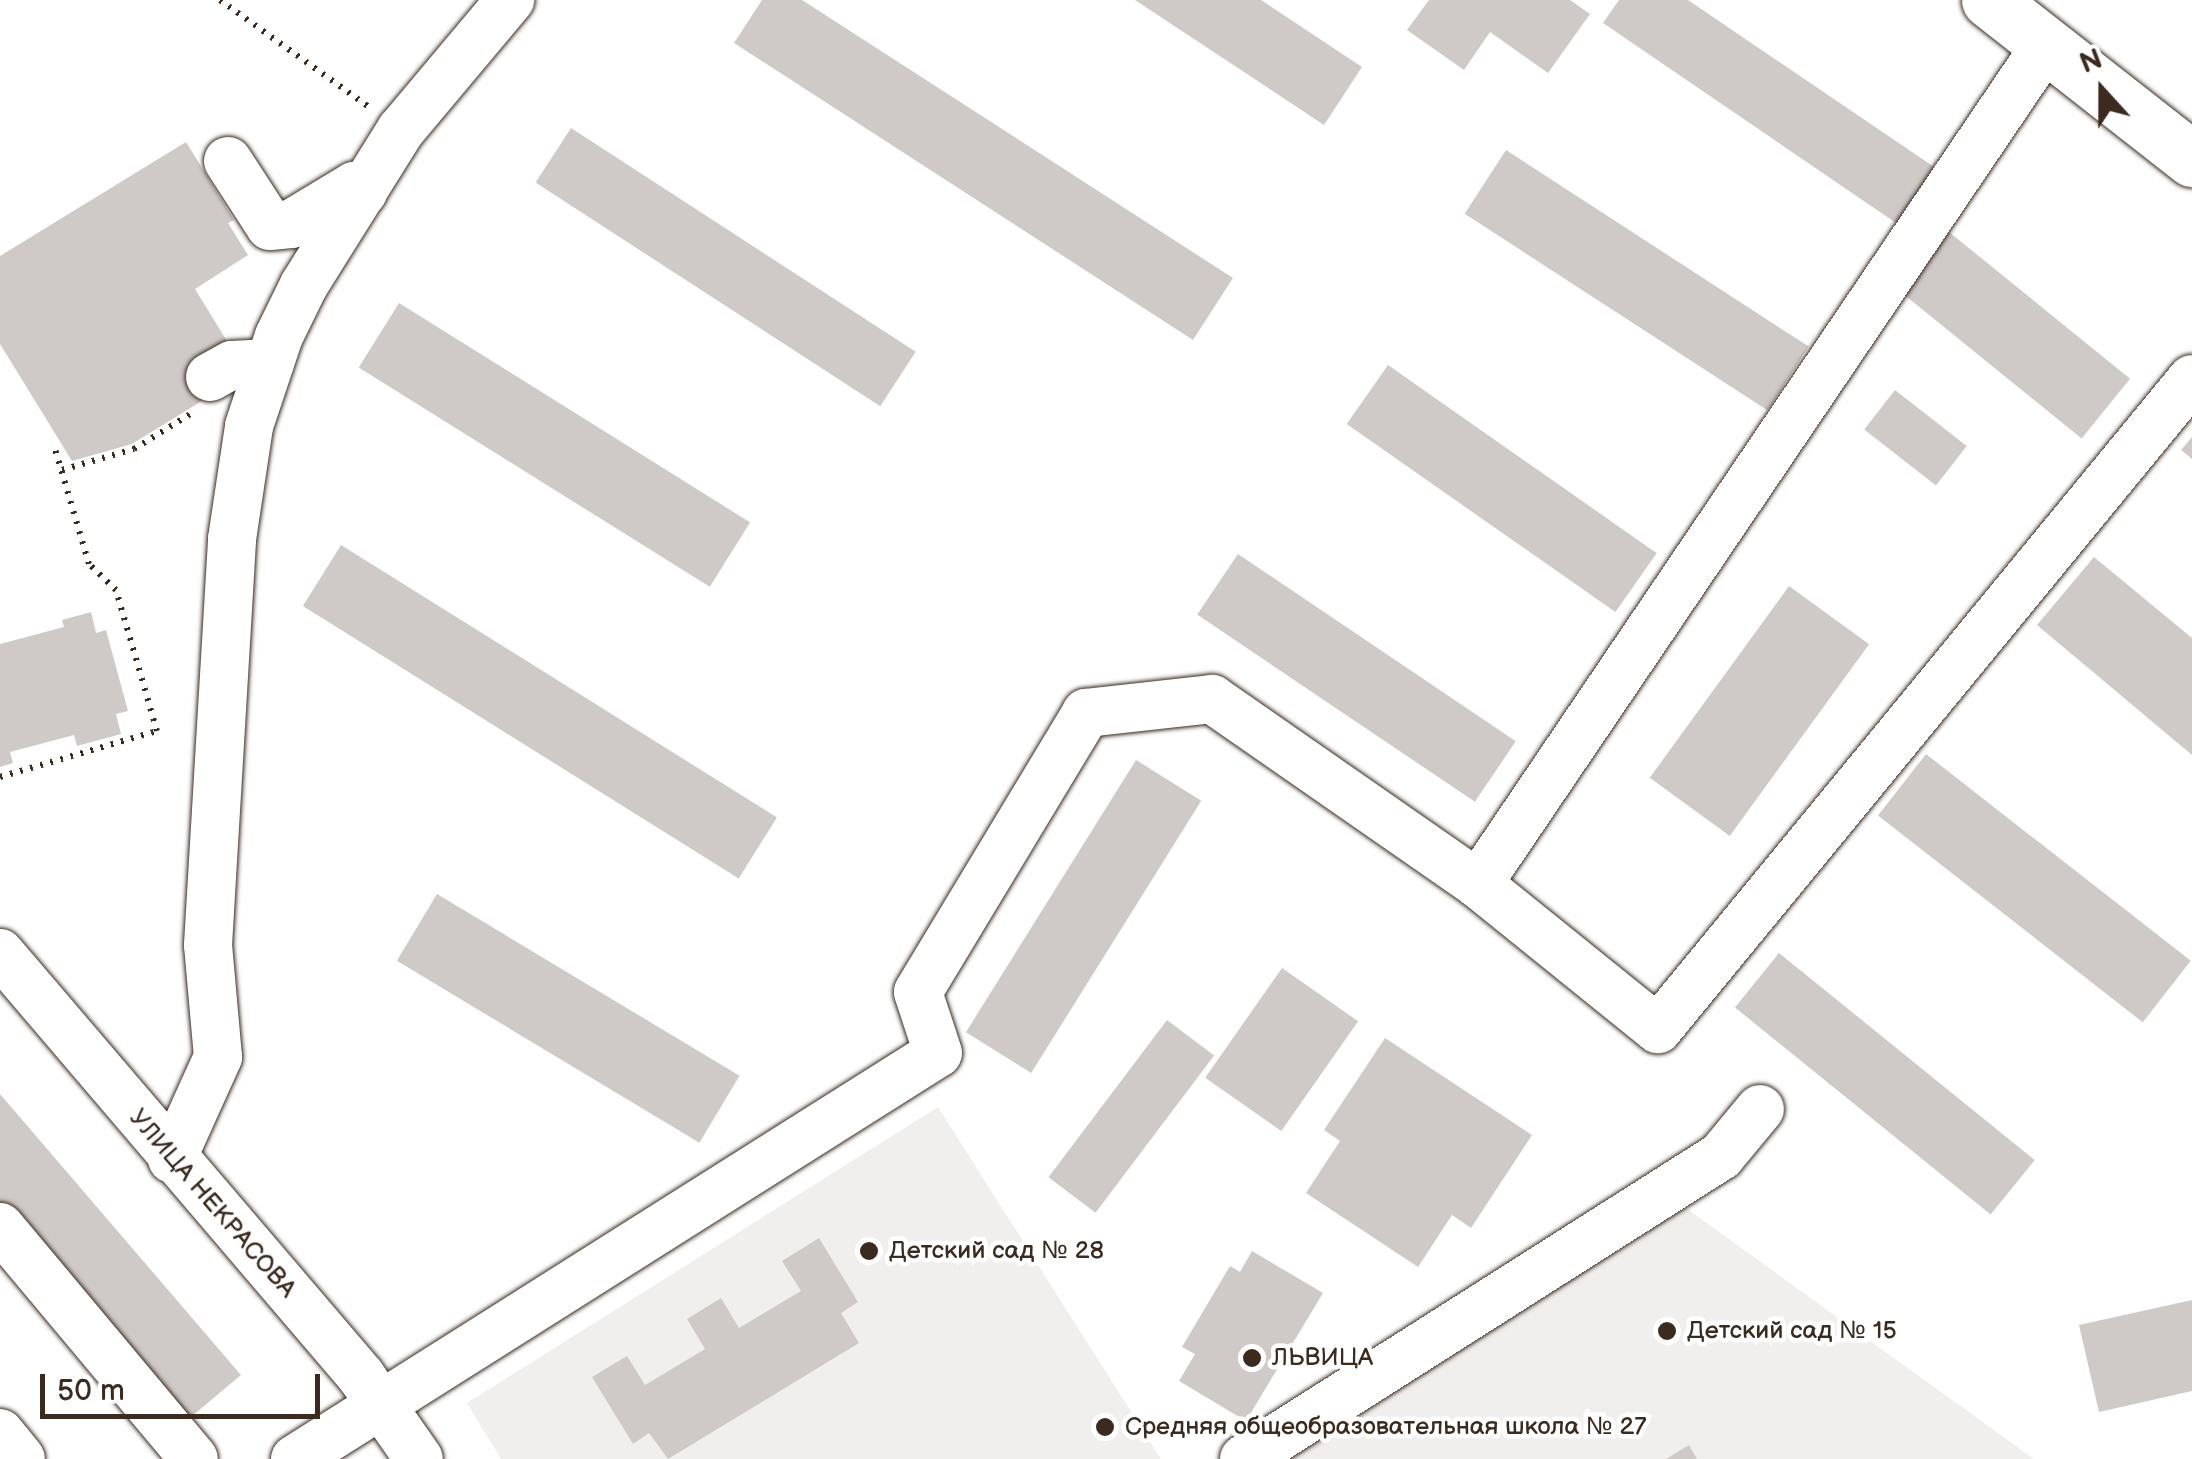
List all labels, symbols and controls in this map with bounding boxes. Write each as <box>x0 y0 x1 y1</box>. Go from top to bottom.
north arrow <box>2052 40 2152 140</box>
text: N <box>2075 42 2107 81</box>
street label: УЛИЦА НЕКРАСОВА <box>122 1104 302 1304</box>
place label: Детский сад № 28 <box>889 1236 1104 1266</box>
marker: Детский сад № 28 <box>858 1240 880 1262</box>
place label: Детский сад № 15 <box>1687 1316 1897 1346</box>
marker: Детский сад № 15 <box>1656 1320 1678 1342</box>
place label: ЛЬВИЦА <box>1272 1343 1373 1373</box>
marker: ЛЬВИЦА <box>1241 1347 1263 1369</box>
scale bar <box>45 1354 325 1416</box>
text: 50 m <box>57 1373 125 1409</box>
place label: Средняя общеобразовательная школа № 27 <box>1125 1412 1646 1442</box>
marker: Средняя общеобразовательная школа № 27 <box>1094 1416 1116 1438</box>

